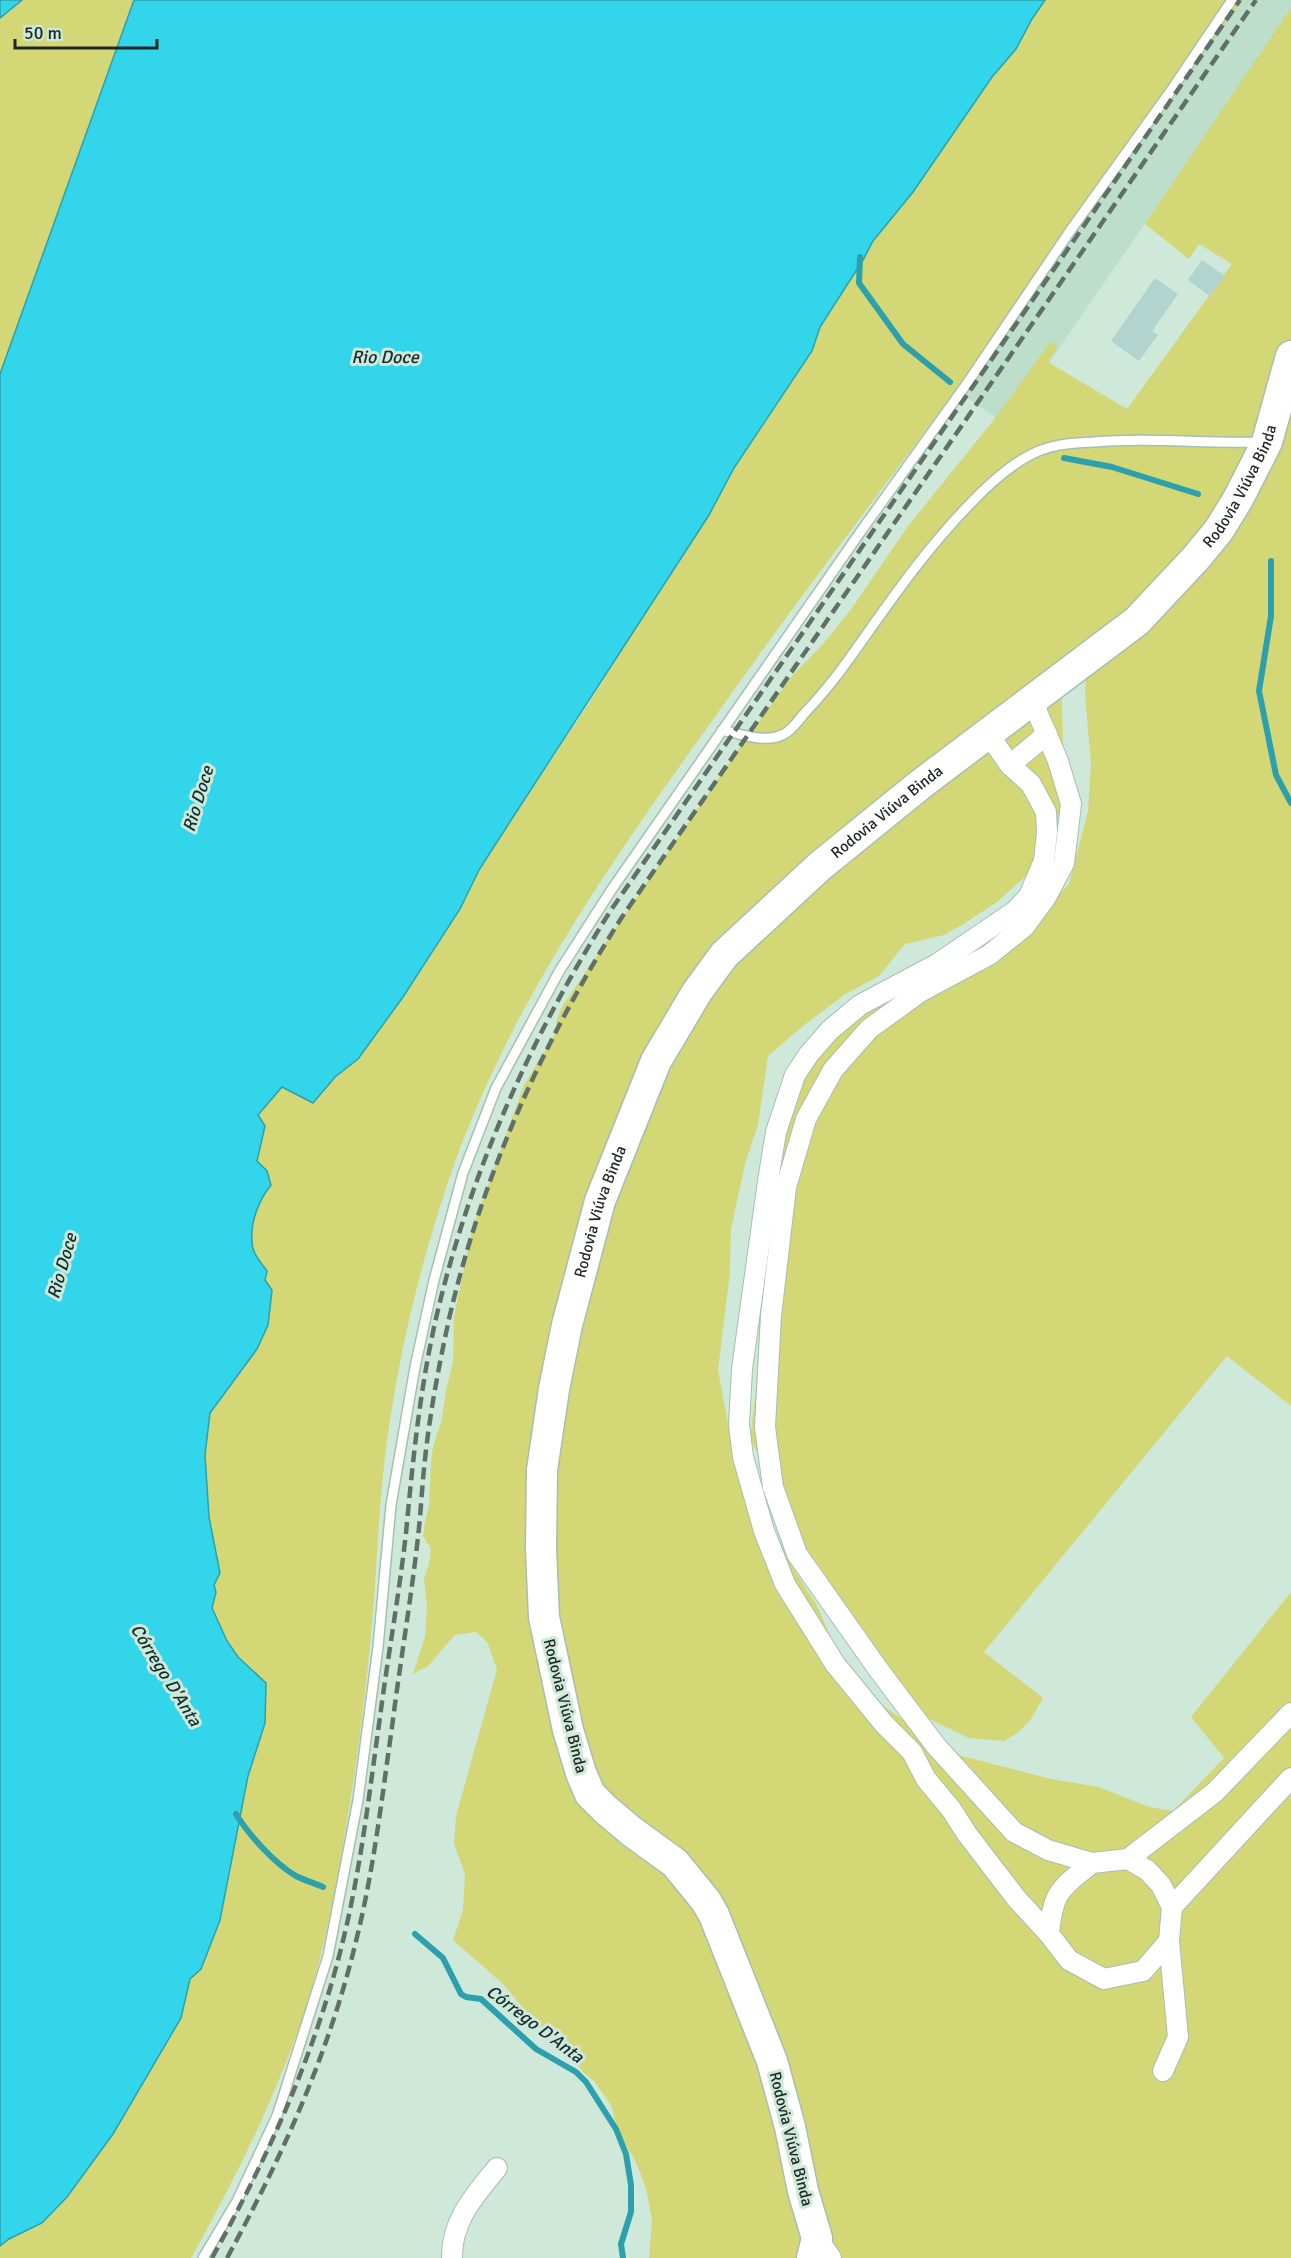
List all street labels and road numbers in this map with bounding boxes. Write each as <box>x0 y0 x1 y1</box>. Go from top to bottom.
street label: Rodovia Viúva Binda <box>1198 422 1281 552</box>
street label: Rodovia Viúva Binda <box>827 761 947 863</box>
street label: Rodovia Viúva Binda <box>570 1143 631 1280</box>
street label: Rodovia Viúva Binda <box>539 1637 591 1775</box>
street label: Rodovia Viúva Binda <box>765 2070 817 2208</box>

